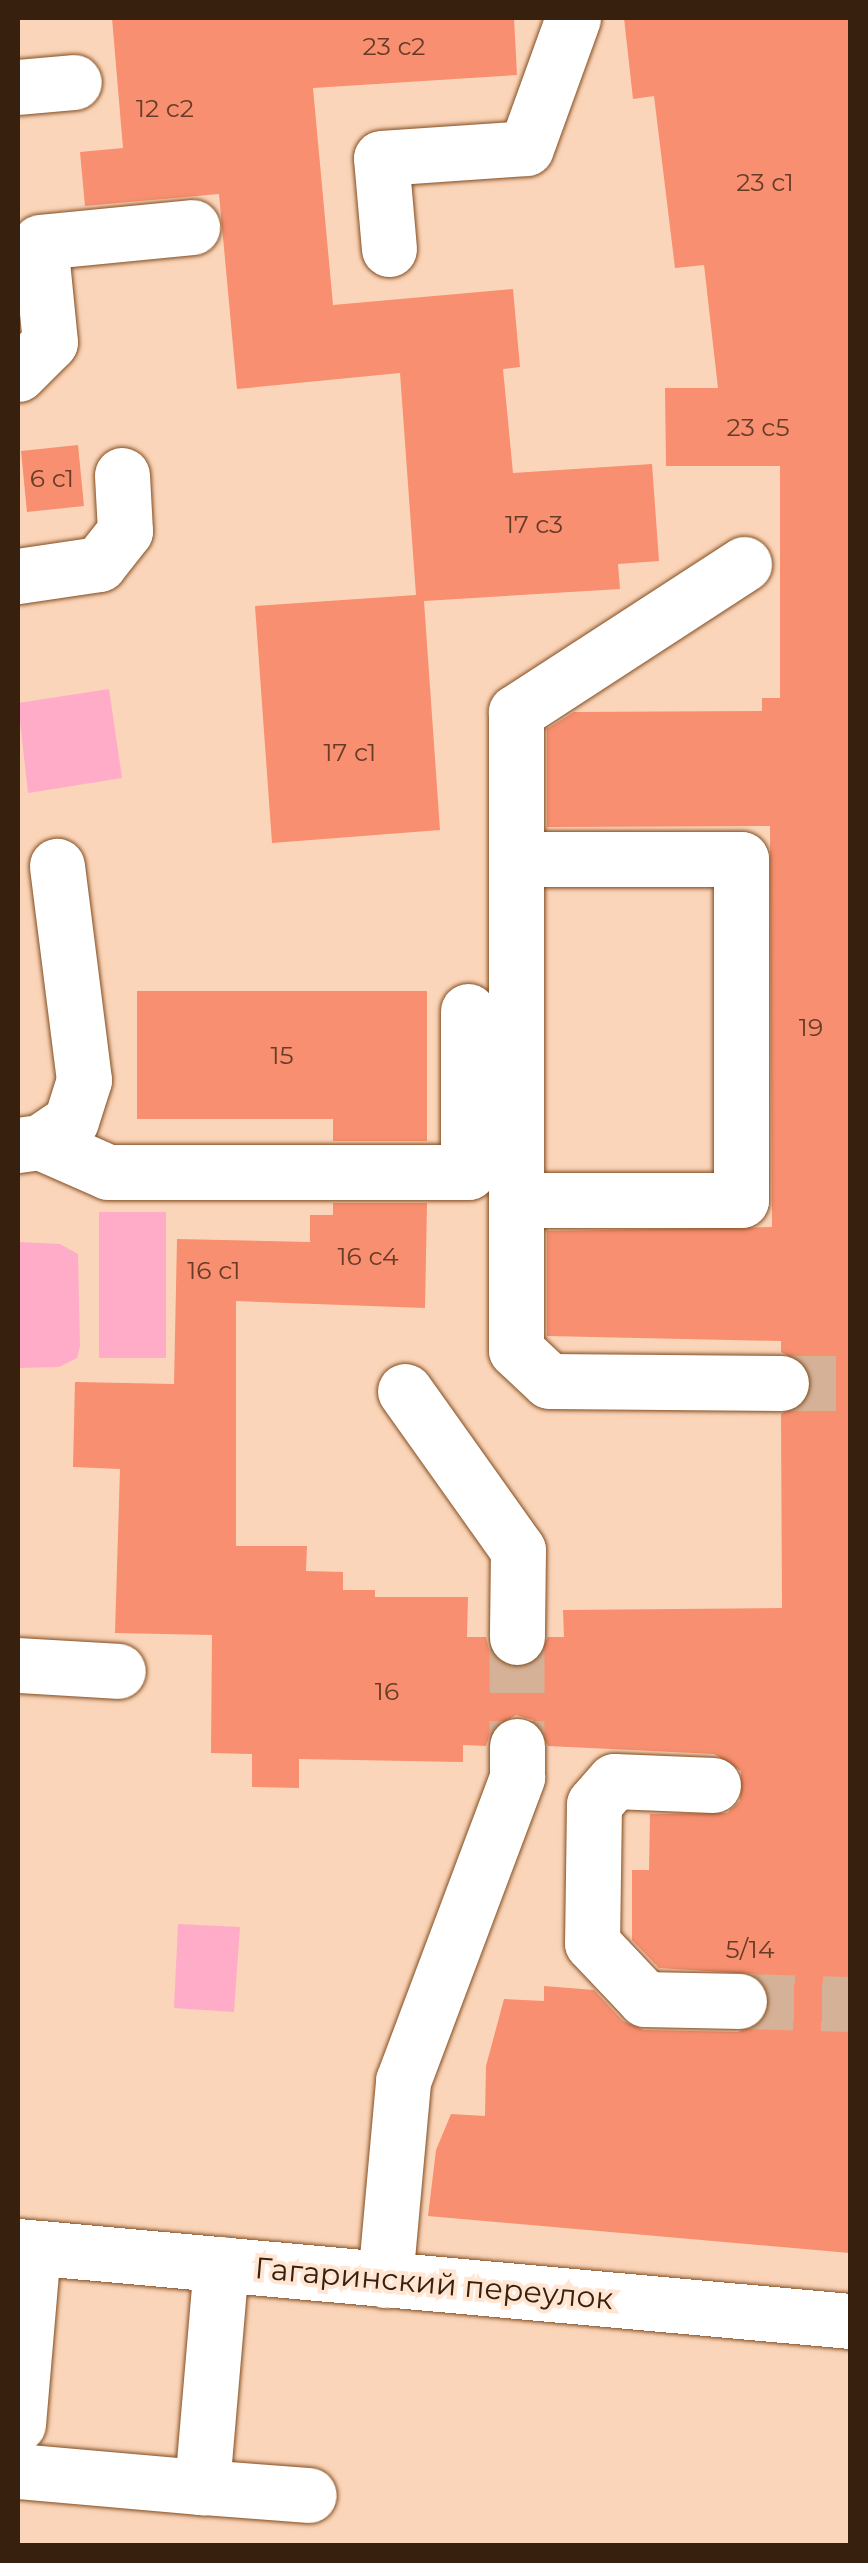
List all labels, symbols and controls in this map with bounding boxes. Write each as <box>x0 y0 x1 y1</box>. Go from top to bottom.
house number: 23 с2 <box>363 31 425 61</box>
house number: 12 с2 <box>136 93 194 123</box>
house number: 23 с1 <box>736 167 794 197</box>
house number: 23 с5 <box>726 412 790 442</box>
house number: 6 с1 <box>30 463 74 493</box>
house number: 17 с3 <box>505 509 563 539</box>
house number: 17 с1 <box>324 737 376 767</box>
house number: 19 <box>799 1012 823 1042</box>
house number: 15 <box>270 1040 294 1070</box>
house number: 16 с4 <box>338 1241 398 1271</box>
house number: 16 с1 <box>187 1255 241 1285</box>
house number: 16 <box>375 1676 399 1706</box>
house number: 5/14 <box>726 1934 774 1964</box>
street label: Гагаринский переулок <box>253 2250 615 2318</box>

